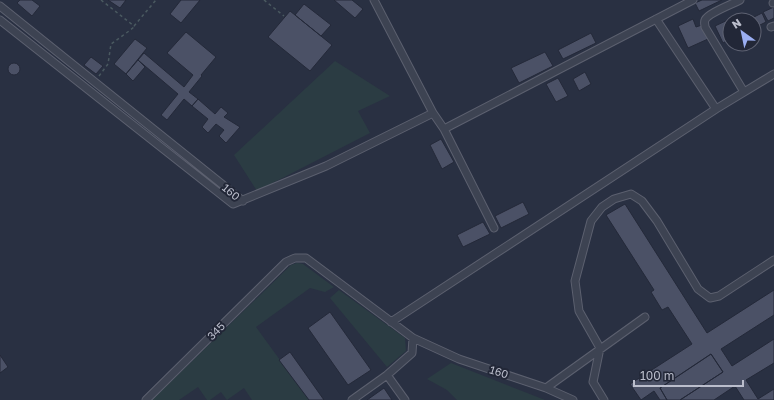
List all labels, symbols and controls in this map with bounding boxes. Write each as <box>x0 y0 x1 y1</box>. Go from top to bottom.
north arrow <box>722 12 762 52</box>
text: N <box>729 15 743 31</box>
street label: 160 <box>220 181 243 203</box>
street label: 345 <box>204 319 227 342</box>
street label: 160 <box>488 362 510 381</box>
scale bar <box>634 362 743 388</box>
text: 100 m <box>640 368 674 383</box>

